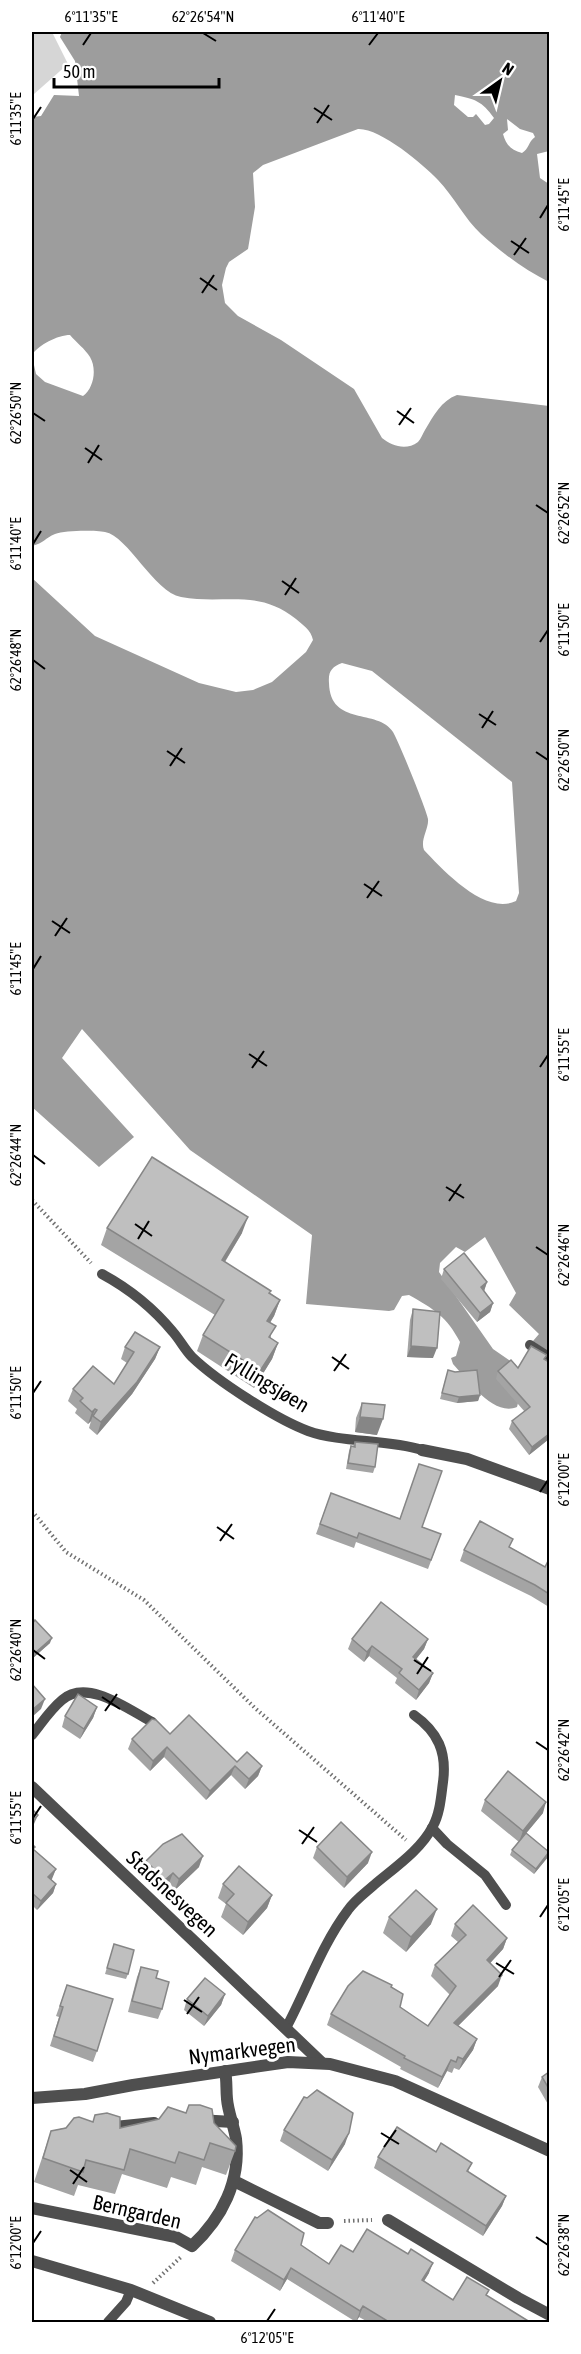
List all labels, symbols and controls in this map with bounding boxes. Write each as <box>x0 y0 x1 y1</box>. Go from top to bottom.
text: 6°11'35"E <box>64 8 118 25</box>
text: 62°26'54"N <box>172 8 234 25</box>
text: 6°11'40"E <box>351 8 405 25</box>
scale bar <box>54 51 219 89</box>
north arrow <box>470 51 530 111</box>
text: N <box>499 58 517 79</box>
text: 50 m <box>63 61 95 82</box>
text: 6°11'35"E <box>7 92 24 146</box>
text: 6°11'45"E <box>555 178 572 232</box>
text: 62°26'50"N <box>7 382 24 444</box>
text: 62°26'52"N <box>555 482 572 544</box>
text: 6°11'40"E <box>7 517 24 571</box>
text: 6°11'50"E <box>555 603 572 657</box>
text: 62°26'48"N <box>7 629 24 691</box>
text: 62°26'50"N <box>555 729 572 791</box>
text: 6°11'45"E <box>7 942 24 996</box>
text: 6°11'55"E <box>555 1028 572 1082</box>
text: 62°26'44"N <box>7 1124 24 1186</box>
text: 62°26'46"N <box>555 1224 572 1286</box>
street label: Fyllingsjøen <box>221 1348 314 1417</box>
text: 6°11'50"E <box>7 1366 24 1420</box>
text: 6°12'00"E <box>555 1453 572 1507</box>
text: 62°26'40"N <box>7 1619 24 1681</box>
text: 62°26'42"N <box>555 1719 572 1781</box>
text: 6°11'55"E <box>7 1791 24 1845</box>
street label: Stadsnesvegen <box>122 1845 223 1941</box>
text: 6°12'05"E <box>555 1878 572 1932</box>
street label: Nymarkvegen <box>187 2032 297 2068</box>
street label: Berngarden <box>91 2189 184 2233</box>
text: 62°26'38"N <box>555 2214 572 2276</box>
text: 6°12'00"E <box>7 2216 24 2270</box>
text: 6°12'05"E <box>240 2329 294 2346</box>

